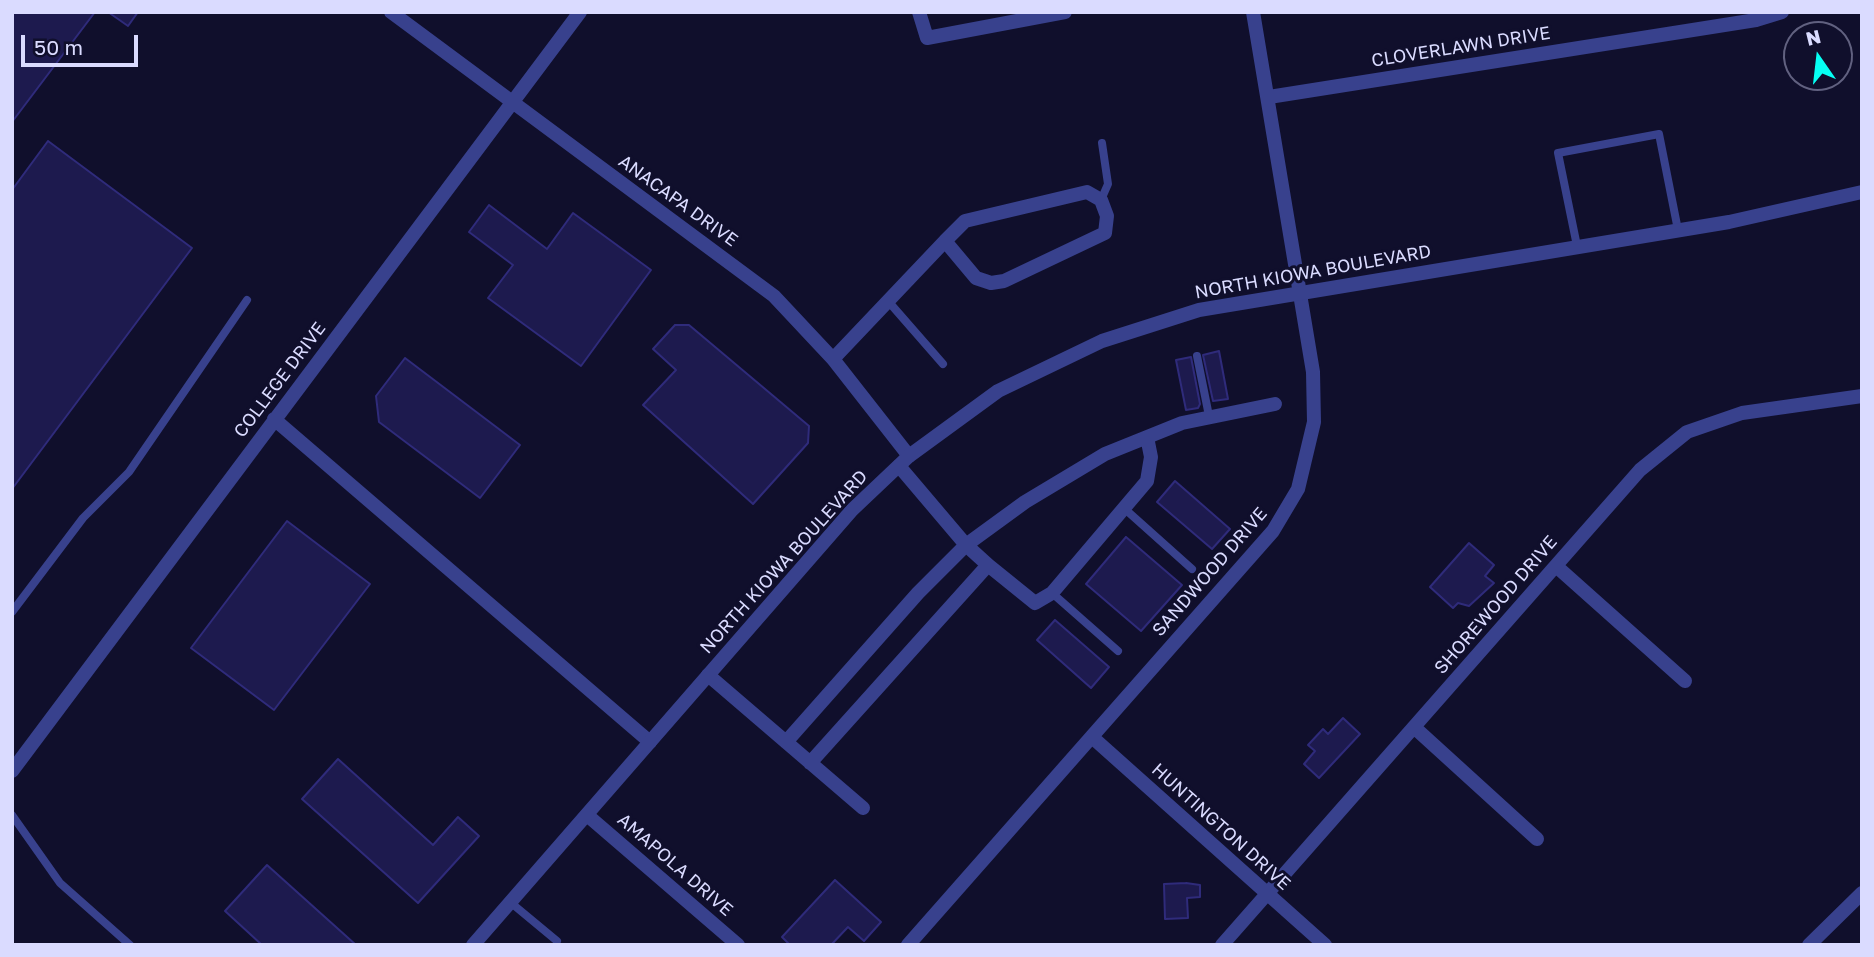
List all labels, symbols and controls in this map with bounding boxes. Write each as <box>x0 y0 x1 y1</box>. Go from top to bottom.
scale bar <box>24 21 142 65</box>
north arrow <box>1783 21 1853 91</box>
street label: CLOVERLAWN DRIVE <box>1370 22 1552 72</box>
text: N <box>1803 24 1823 50</box>
text: 50 m <box>34 34 83 60</box>
street label: ANACAPA DRIVE <box>614 151 742 251</box>
street label: NORTH KIOWA BOULEVARD <box>1193 241 1433 303</box>
street label: COLLEGE DRIVE <box>230 318 330 442</box>
street label: NORTH KIOWA BOULEVARD <box>696 466 872 658</box>
street label: SANDWOOD DRIVE <box>1148 503 1272 641</box>
street label: SHOREWOOD DRIVE <box>1430 531 1562 679</box>
street label: HUNTINGTON DRIVE <box>1147 759 1295 895</box>
street label: AMAPOLA DRIVE <box>613 809 737 921</box>

